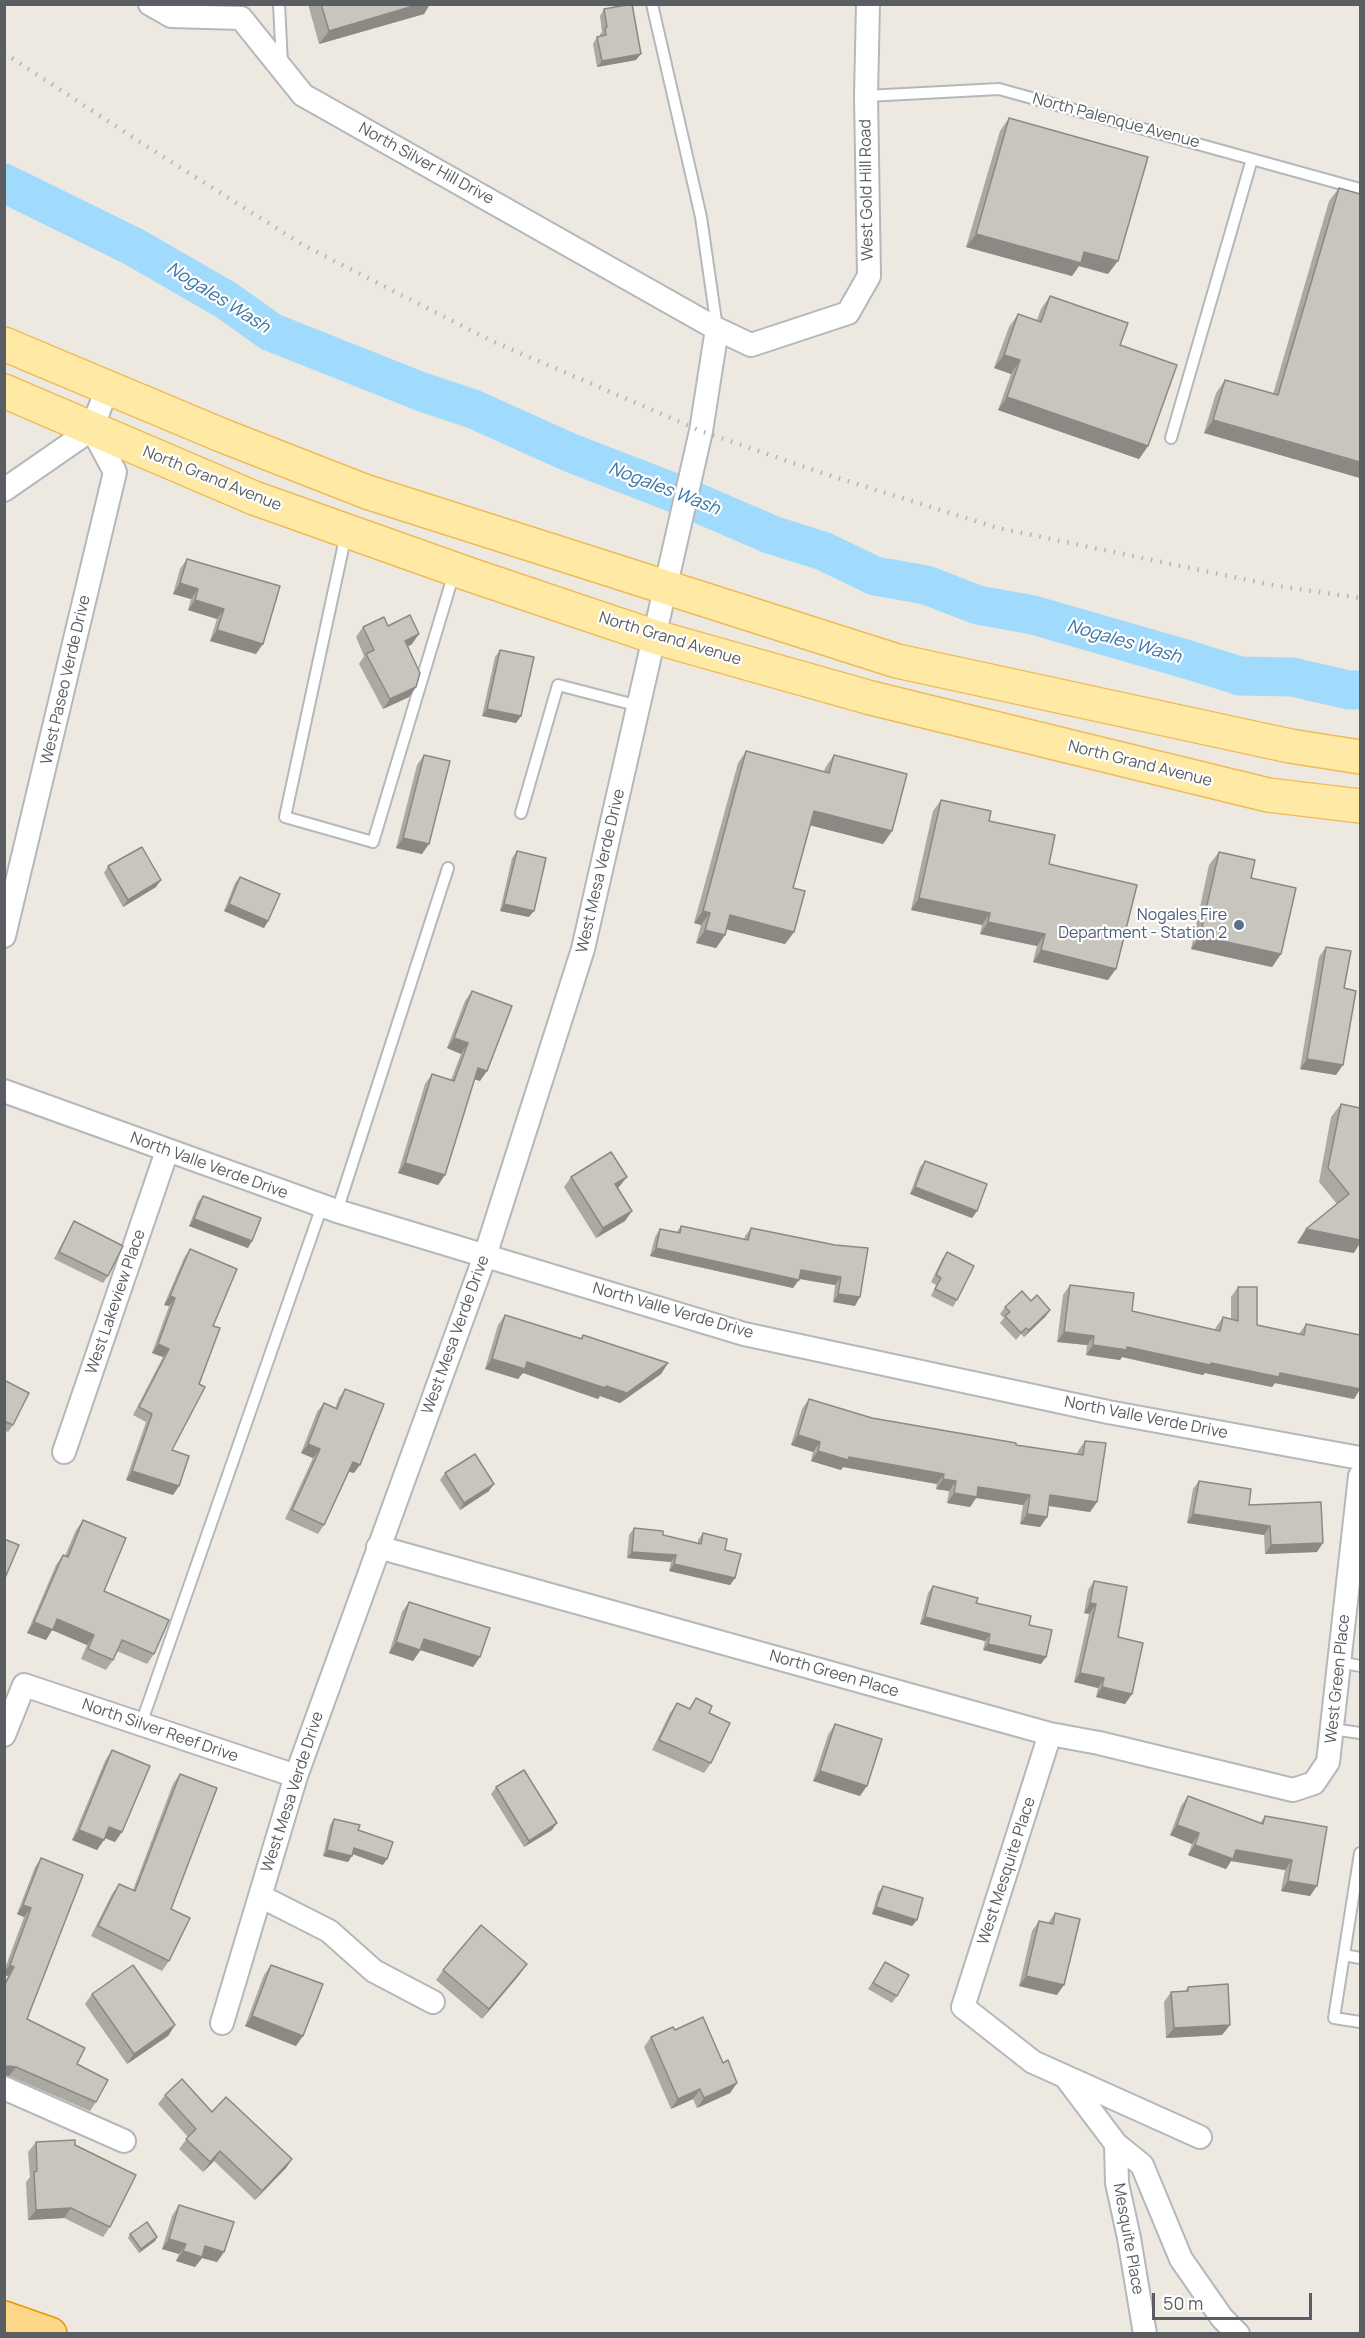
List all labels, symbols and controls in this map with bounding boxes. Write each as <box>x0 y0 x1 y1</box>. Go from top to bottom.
street label: North Palenque Avenue <box>1030 89 1202 153</box>
street label: North Silver Hill Drive <box>355 119 497 209</box>
street label: West Gold Hill Road <box>856 119 878 261</box>
water label: Nogales Wash <box>162 258 274 338</box>
street label: North Grand Avenue <box>140 442 284 516</box>
water label: Nogales Wash <box>605 458 723 520</box>
street label: West Paseo Verde Drive <box>37 594 95 766</box>
street label: North Grand Avenue <box>597 608 743 670</box>
water label: Nogales Wash <box>1065 615 1183 669</box>
street label: North Grand Avenue <box>1066 737 1214 791</box>
street label: West Mesa Verde Drive <box>573 787 629 955</box>
place label: Nogales Fire Department - Station 2 <box>1058 906 1227 944</box>
marker: Nogales Fire Department - Station 2 <box>1232 918 1246 932</box>
street label: North Valle Verde Drive <box>128 1129 290 1203</box>
street label: West Lakeview Place <box>82 1227 150 1377</box>
street label: West Mesa Verde Drive <box>418 1253 494 1417</box>
street label: North Valle Verde Drive <box>590 1279 756 1343</box>
street label: North Valle Verde Drive <box>1063 1393 1229 1443</box>
street label: West Green Place <box>1322 1614 1354 1744</box>
street label: North Green Place <box>767 1646 901 1702</box>
street label: North Silver Reef Drive <box>79 1695 241 1767</box>
street label: West Mesa Verde Drive <box>258 1709 328 1875</box>
street label: West Mesquite Place <box>974 1795 1040 1947</box>
street label: Mesquite Place <box>1109 2182 1147 2296</box>
scale bar <box>1155 2281 1316 2319</box>
text: 50 m <box>1163 2291 1203 2315</box>

